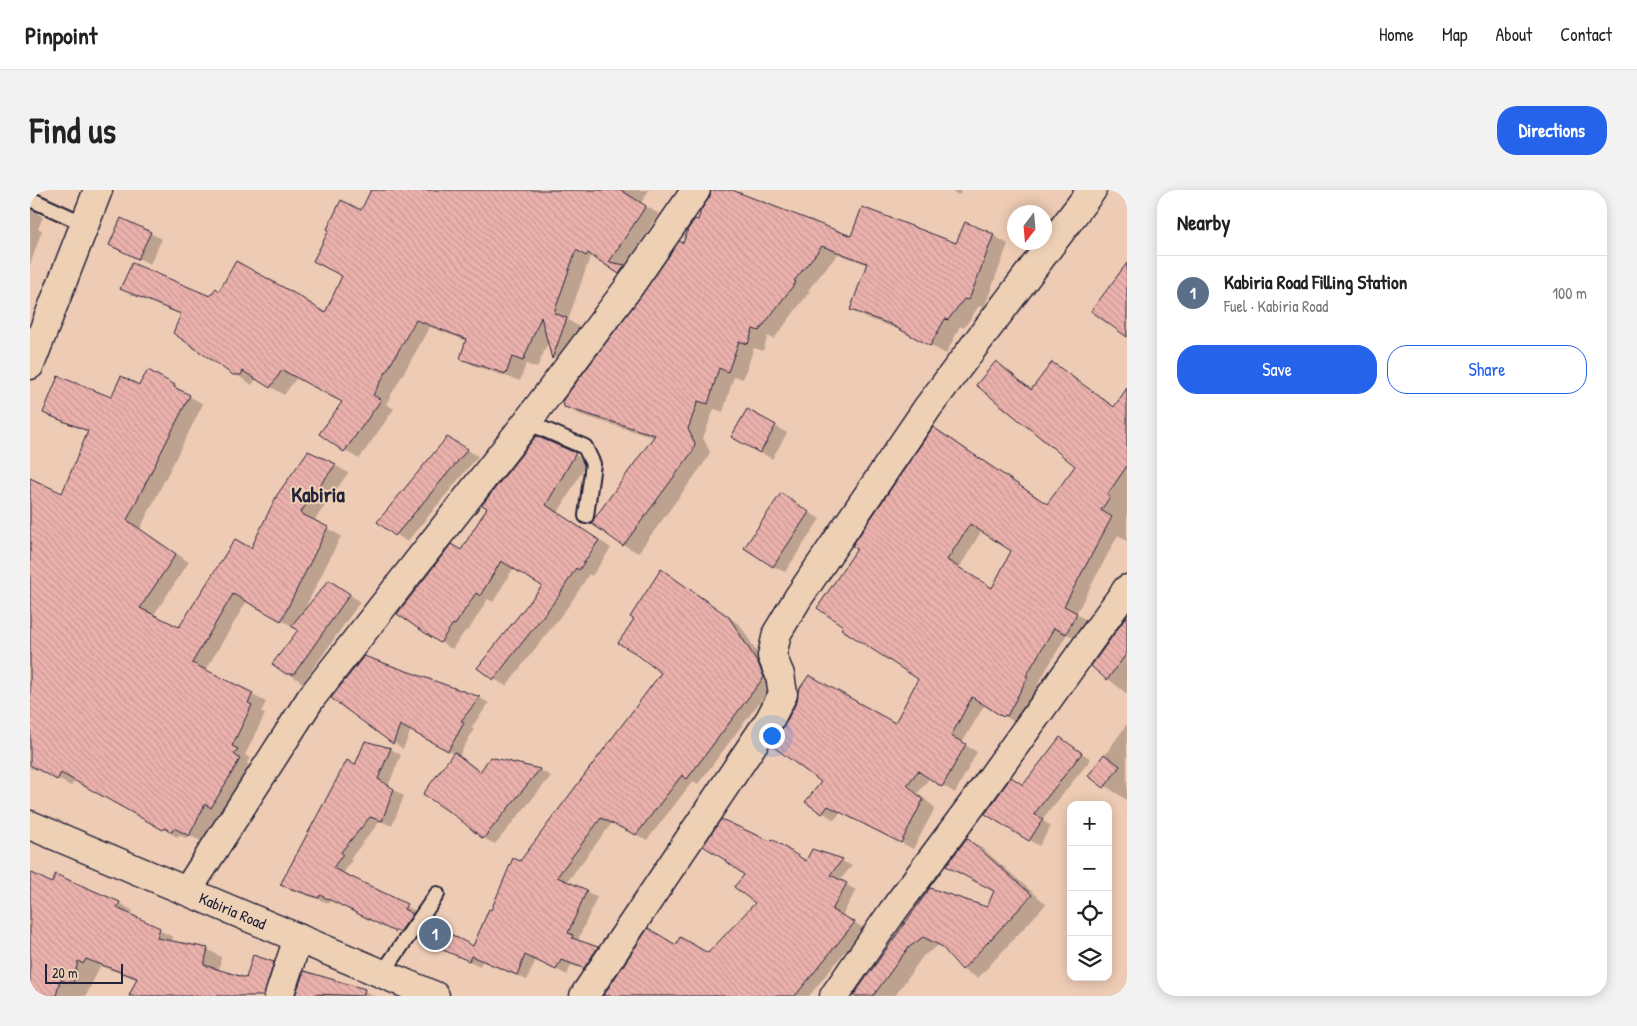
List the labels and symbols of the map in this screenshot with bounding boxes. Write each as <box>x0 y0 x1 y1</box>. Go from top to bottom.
north arrow <box>1007 205 1052 250</box>
district label: Kabiria <box>291 480 346 509</box>
your location <box>759 723 785 749</box>
street label: Kabiria Road <box>196 887 270 934</box>
pin: 1 <box>419 915 451 953</box>
scale bar <box>45 961 122 984</box>

